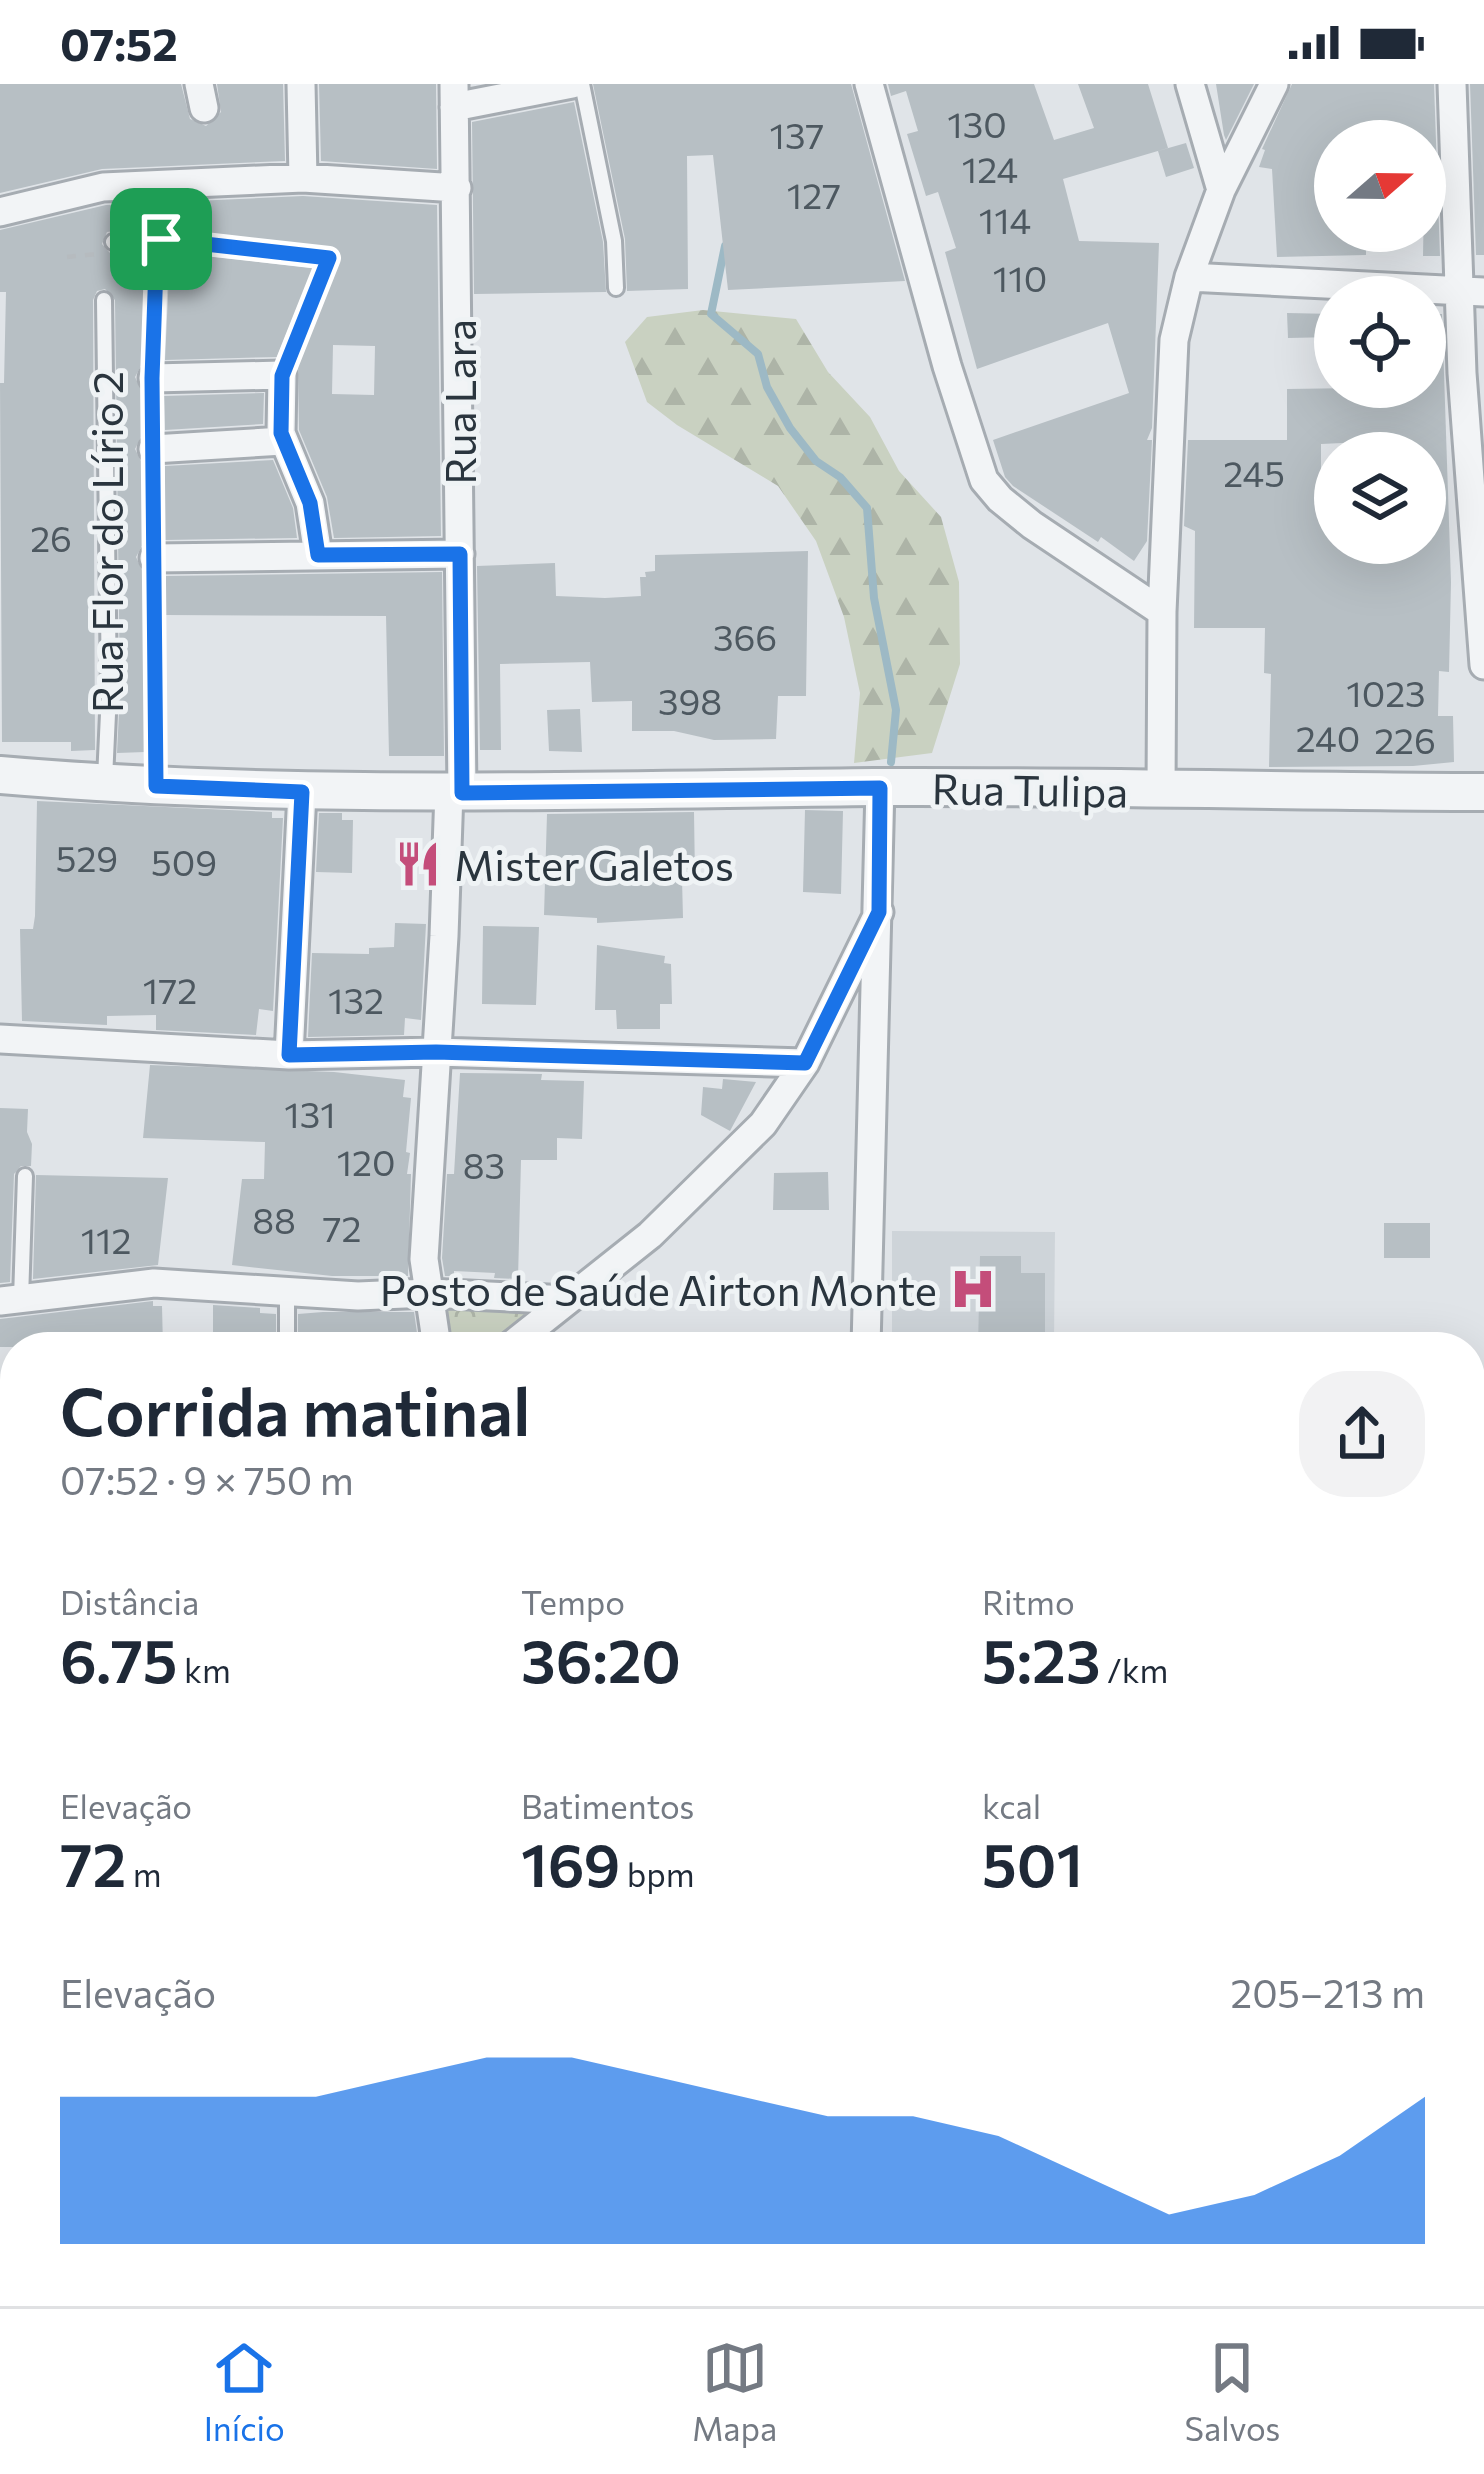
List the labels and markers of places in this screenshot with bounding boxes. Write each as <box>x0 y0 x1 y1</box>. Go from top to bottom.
pin <box>110 188 212 290</box>
place label: Mister Galetos <box>454 838 734 890</box>
restaurant icon: Mister Galetos <box>393 839 443 889</box>
place label: Posto de Saúde Airton Monte <box>380 1263 937 1315</box>
hospital icon: Posto de Saúde Airton Monte <box>948 1264 998 1314</box>

